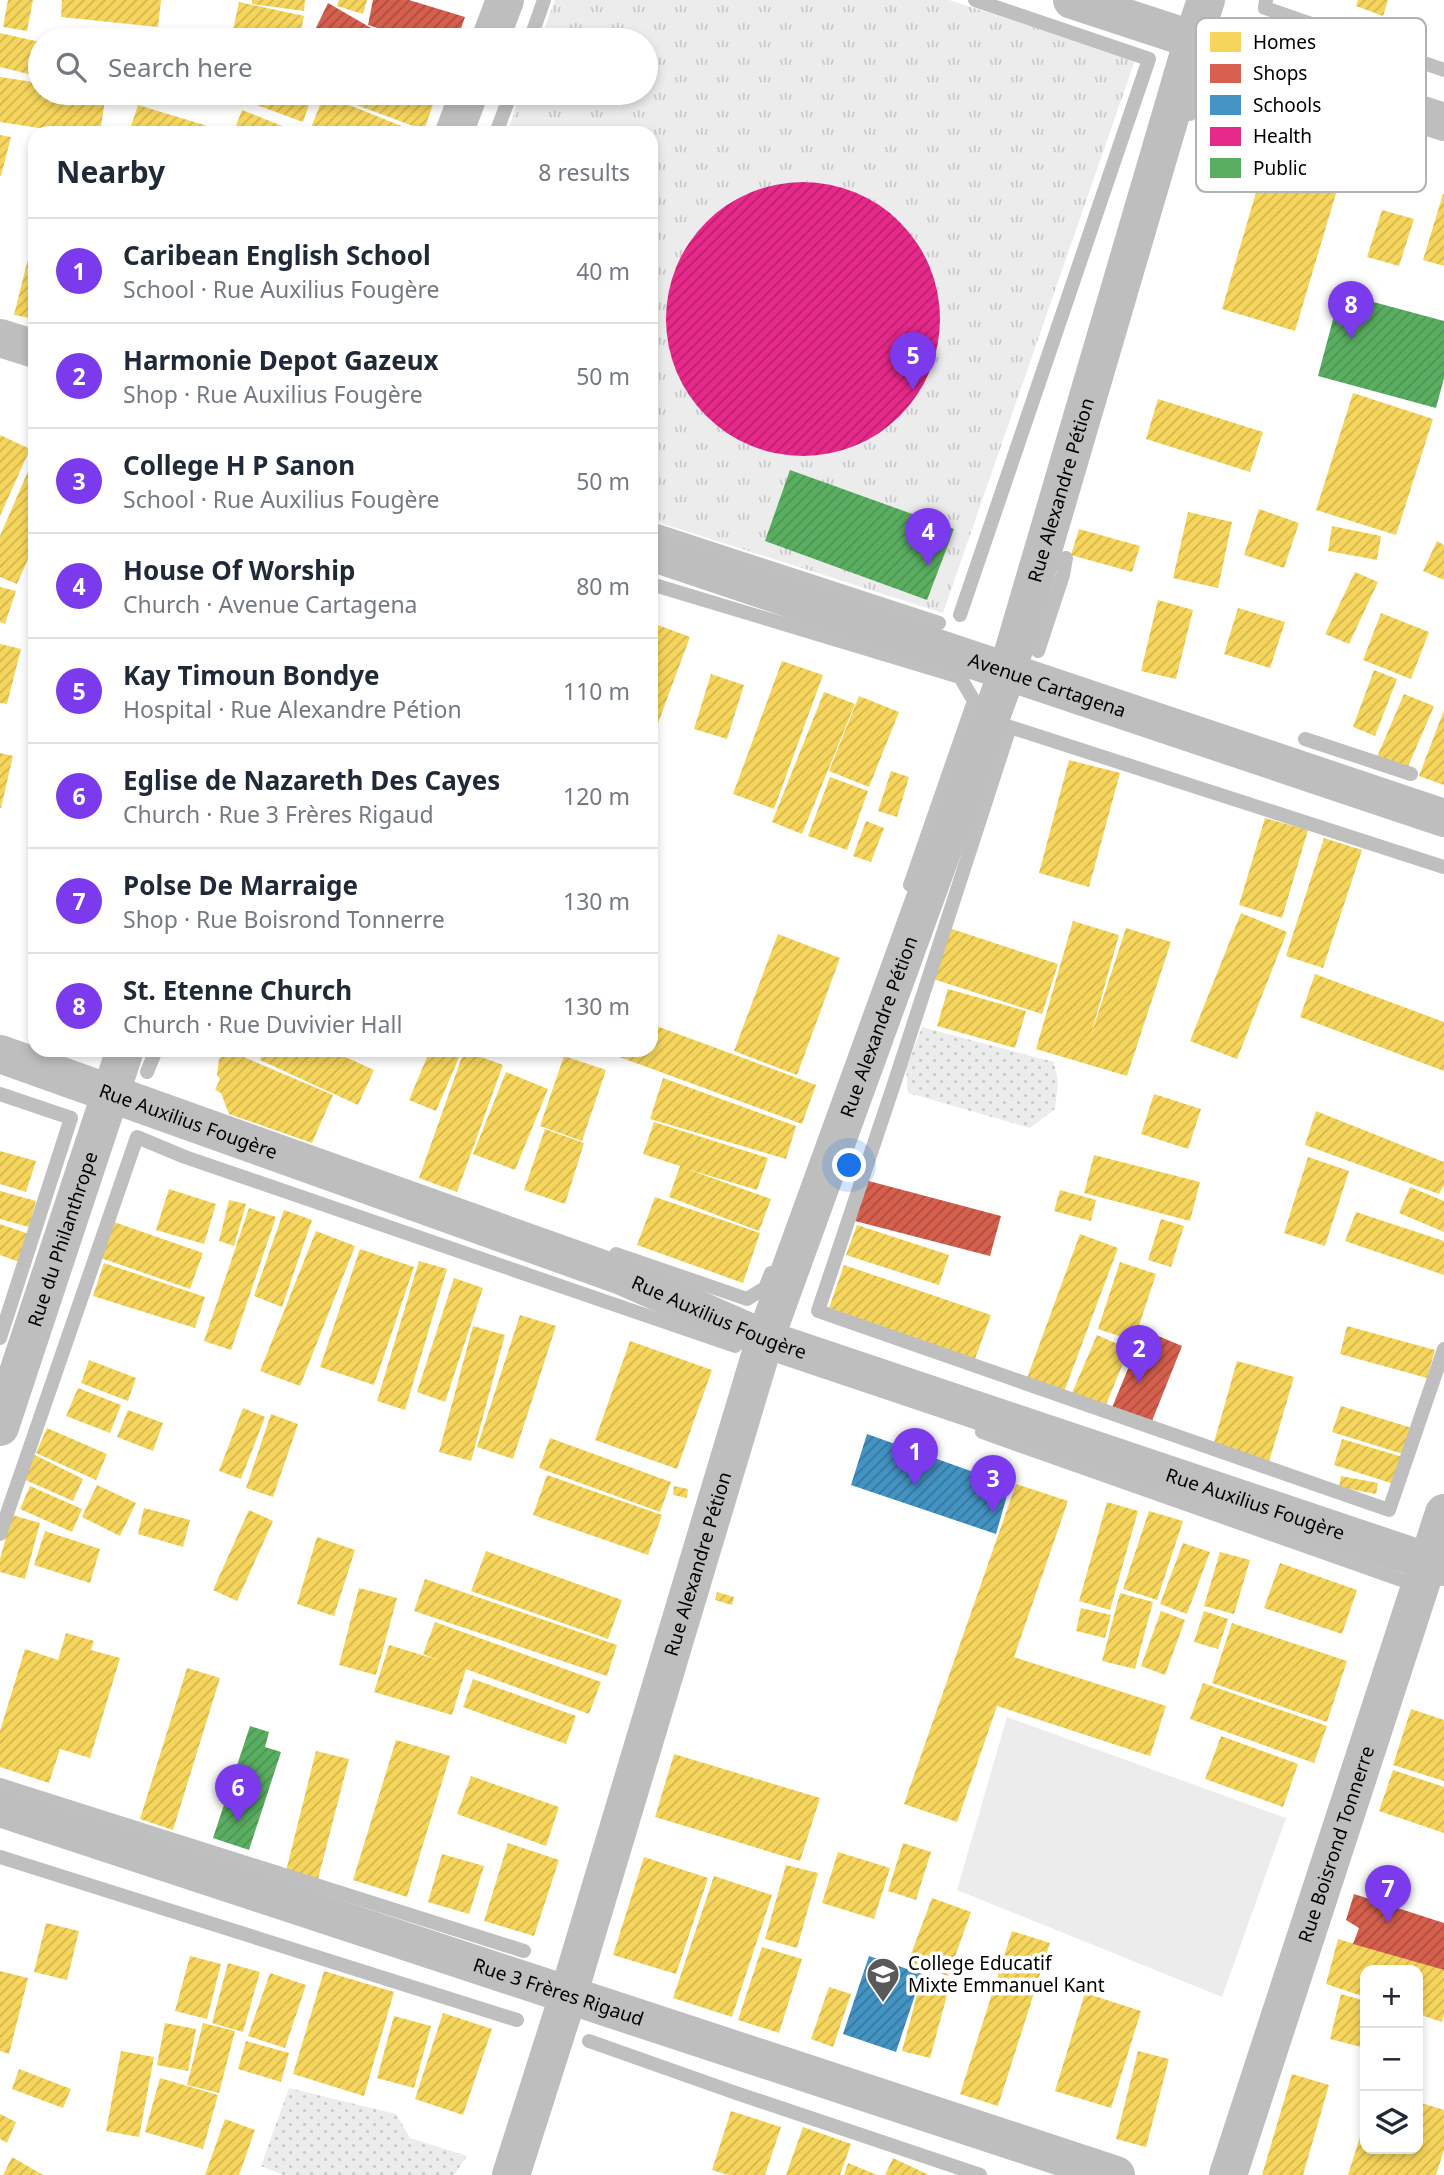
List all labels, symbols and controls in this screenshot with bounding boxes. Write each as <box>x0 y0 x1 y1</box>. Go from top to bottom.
legend <box>1196 18 1426 192</box>
search box <box>28 28 658 105</box>
text: Homes <box>1253 29 1316 55</box>
icon: search <box>52 48 90 86</box>
text: Search here <box>108 49 253 85</box>
text: Shops <box>1253 60 1307 86</box>
text: Schools <box>1253 92 1321 118</box>
text: Health <box>1253 123 1312 149</box>
text: Nearby <box>56 151 165 192</box>
text: Public <box>1253 155 1307 181</box>
text: 8 results <box>538 156 630 188</box>
text: Caribean English School <box>123 237 431 273</box>
text: 1 <box>72 255 86 287</box>
text: 40 m <box>576 255 630 287</box>
text: School · Rue Auxilius Fougère <box>123 273 440 305</box>
pin: 8 <box>1328 281 1374 339</box>
pin: 5 <box>890 332 936 390</box>
text: Harmonie Depot Gazeux <box>123 342 439 378</box>
text: 2 <box>72 360 86 392</box>
text: 50 m <box>576 360 630 392</box>
text: Shop · Rue Auxilius Fougère <box>123 378 423 410</box>
street label: Rue Alexandre Pétion <box>1021 395 1100 585</box>
text: College H P Sanon <box>123 447 355 483</box>
text: 3 <box>72 465 86 497</box>
text: 50 m <box>576 465 630 497</box>
text: School · Rue Auxilius Fougère <box>123 483 440 515</box>
pin: 4 <box>905 508 951 566</box>
text: House Of Worship <box>123 552 355 588</box>
text: 4 <box>72 570 86 602</box>
text: 80 m <box>576 570 630 602</box>
text: Church · Avenue Cartagena <box>123 588 418 620</box>
street label: Avenue Cartagena <box>965 646 1129 723</box>
text: Kay Timoun Bondye <box>123 657 380 693</box>
text: 5 <box>72 675 86 707</box>
text: 110 m <box>563 675 630 707</box>
text: Hospital · Rue Alexandre Pétion <box>123 693 462 725</box>
text: Eglise de Nazareth Des Cayes <box>123 762 500 798</box>
text: 6 <box>72 780 86 812</box>
text: 120 m <box>563 780 630 812</box>
text: Church · Rue 3 Frères Rigaud <box>123 798 434 830</box>
text: Polse De Marraige <box>123 867 358 903</box>
text: 7 <box>72 885 86 917</box>
text: 130 m <box>563 885 630 917</box>
text: Shop · Rue Boisrond Tonnerre <box>123 903 445 935</box>
street label: Rue Alexandre Pétion <box>834 932 923 1121</box>
text: St. Etenne Church <box>123 972 352 1008</box>
text: 8 <box>72 990 86 1022</box>
text: 130 m <box>563 990 630 1022</box>
text: Church · Rue Duvivier Hall <box>123 1008 402 1040</box>
street label: Rue Auxilius Fougère <box>96 1077 281 1165</box>
street label: Rue du Philanthrope <box>21 1148 103 1330</box>
your location <box>832 1148 866 1182</box>
street label: Rue Auxilius Fougère <box>628 1269 810 1365</box>
pin: 2 <box>1116 1325 1162 1383</box>
pin: 1 <box>892 1428 938 1486</box>
pin: 3 <box>970 1455 1016 1513</box>
street label: Rue Auxilius Fougère <box>1162 1462 1348 1546</box>
street label: Rue Alexandre Pétion <box>658 1469 737 1659</box>
street label: Rue Boisrond Tonnerre <box>1292 1742 1380 1946</box>
pin: 6 <box>215 1764 261 1822</box>
pin: 7 <box>1365 1865 1411 1923</box>
place label: College Educatif Mixte Emmanuel Kant <box>908 1950 1105 1998</box>
street label: Rue 3 Frères Rigaud <box>470 1952 647 2032</box>
school or university icon: College Educatif Mixte Emmanuel Kant <box>864 1955 902 2004</box>
map controls <box>1360 1965 1423 2154</box>
button: + <box>1360 1965 1423 2028</box>
button: − <box>1360 2028 1423 2091</box>
button: layers <box>1360 2091 1423 2154</box>

